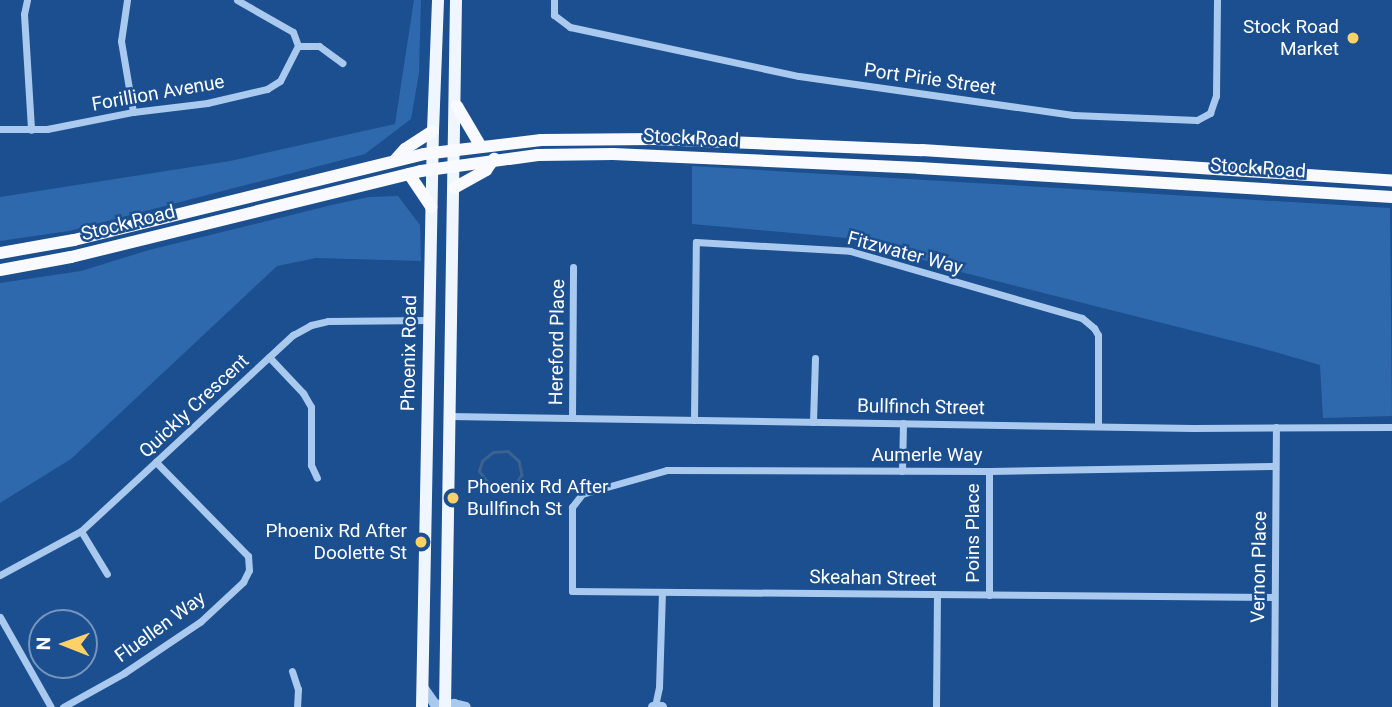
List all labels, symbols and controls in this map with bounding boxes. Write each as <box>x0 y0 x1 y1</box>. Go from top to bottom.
place label: Stock Road Market <box>1243 16 1339 60</box>
marker: Stock Road Market <box>1345 30 1361 46</box>
street label: Port Pirie Street <box>863 58 997 100</box>
street label: Forillion Avenue <box>90 70 226 116</box>
street label: Stock Road <box>642 124 740 152</box>
street label: Stock Road <box>1209 153 1307 183</box>
street label: Stock Road <box>79 200 177 246</box>
street label: Fitzwater Way <box>845 227 965 279</box>
street label: Hereford Place <box>545 279 569 405</box>
street label: Phoenix Road <box>397 295 421 411</box>
street label: Quickly Crescent <box>135 349 253 463</box>
street label: Bullfinch Street <box>857 394 985 420</box>
street label: Aumerle Way <box>871 444 983 466</box>
place label: Phoenix Rd After Bullfinch St <box>467 476 608 520</box>
street label: Poins Place <box>962 483 984 583</box>
marker: Phoenix Rd After Bullfinch St <box>445 490 461 506</box>
street label: Vernon Place <box>1247 511 1271 623</box>
place label: Phoenix Rd After Doolette St <box>266 520 407 564</box>
marker: Phoenix Rd After Doolette St <box>413 534 429 550</box>
street label: Skeahan Street <box>809 565 937 591</box>
street label: Fluellen Way <box>110 587 210 667</box>
north arrow <box>28 609 98 679</box>
text: N <box>32 637 55 651</box>

